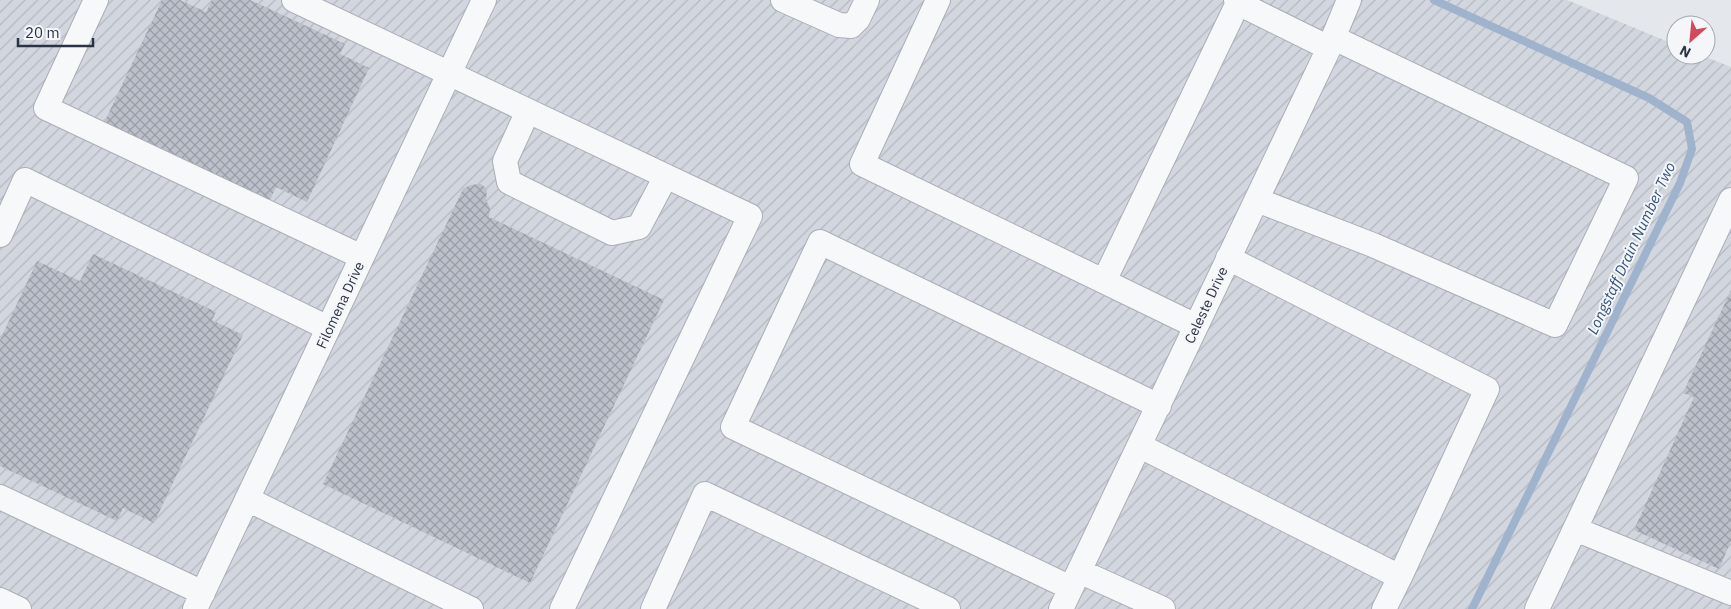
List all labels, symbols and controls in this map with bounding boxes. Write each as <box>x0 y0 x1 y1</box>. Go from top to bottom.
scale bar <box>18 15 92 47</box>
north arrow <box>1666 15 1716 65</box>
text: 20 m <box>25 23 60 42</box>
text: N <box>1676 41 1694 62</box>
water label: Longstaff Drain Number Two <box>1583 159 1679 337</box>
street label: Filomena Drive <box>312 258 368 351</box>
street label: Celeste Drive <box>1180 263 1232 346</box>

